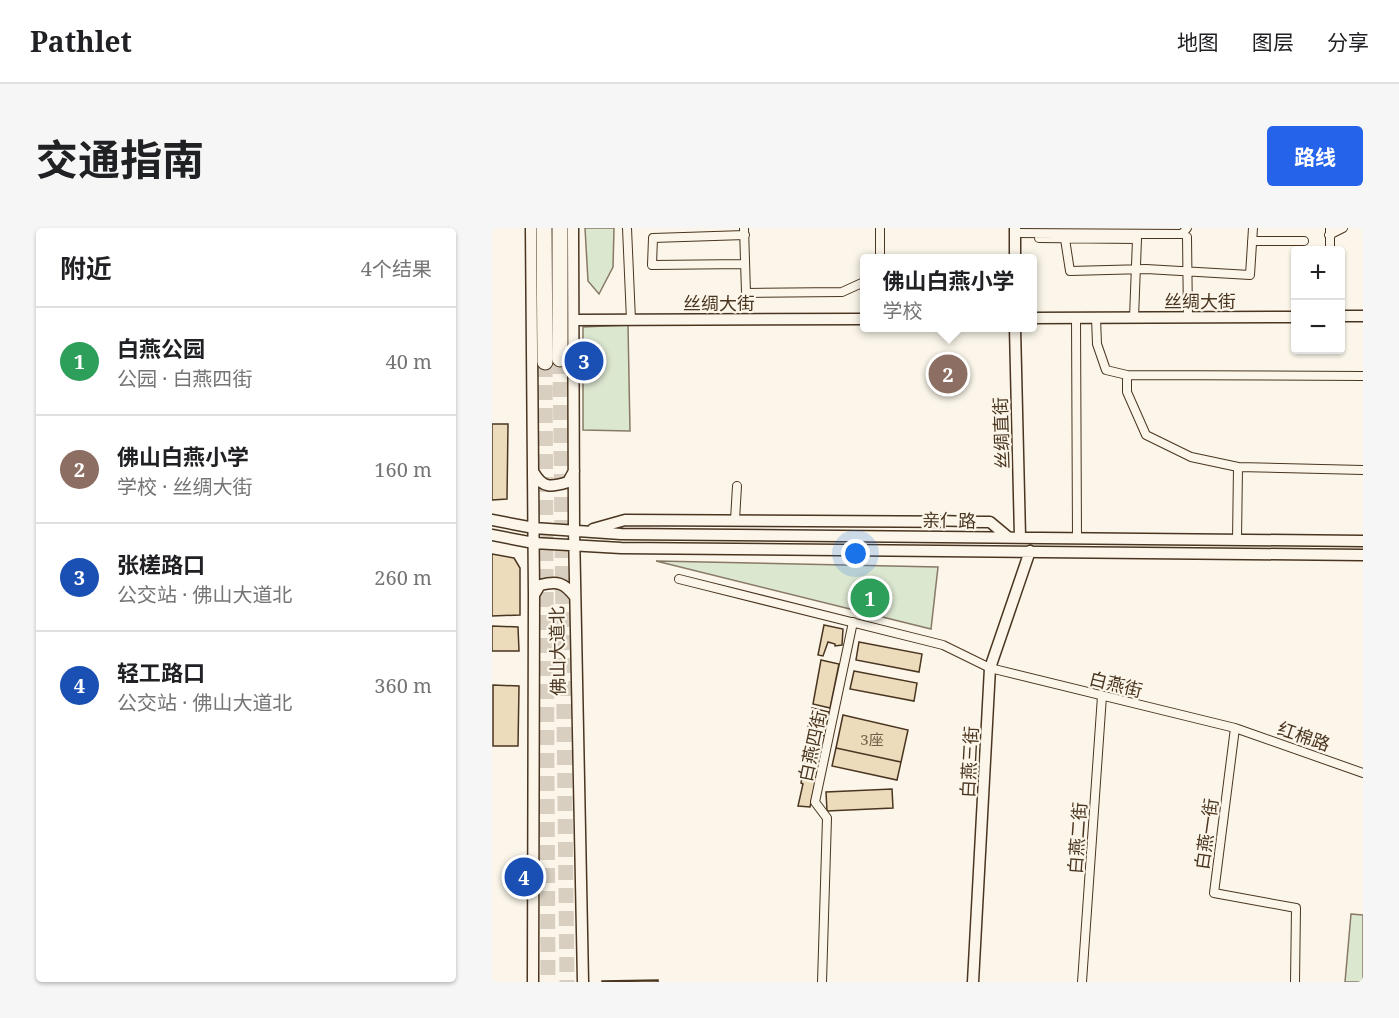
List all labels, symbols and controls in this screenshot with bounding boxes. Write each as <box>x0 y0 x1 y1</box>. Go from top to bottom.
text: Pathlet <box>30 22 132 60</box>
text: 地图 <box>1177 28 1219 56</box>
text: 图层 <box>1252 28 1294 56</box>
text: 分享 <box>1327 28 1369 56</box>
button: 路线 <box>1267 126 1363 186</box>
text: 交通指南 <box>36 130 204 187</box>
map controls <box>1291 246 1345 354</box>
button: + <box>1291 246 1345 300</box>
text: 附近 <box>60 250 112 286</box>
popup <box>860 254 1037 332</box>
text: 4个结果 <box>361 255 432 282</box>
text: 佛山白燕小学 <box>882 265 1015 295</box>
street label: 丝绸大街 <box>1164 289 1236 313</box>
street label: 丝绸大街 <box>683 291 755 315</box>
text: 学校 <box>882 297 922 324</box>
button: − <box>1291 300 1345 354</box>
text: 白燕公园 <box>117 333 205 363</box>
pin: 3 <box>564 338 604 384</box>
text: 1 <box>74 348 85 375</box>
text: 40 m <box>386 348 432 375</box>
pin: 2 <box>928 352 968 396</box>
text: 公园 · 白燕四街 <box>117 365 252 392</box>
street label: 丝绸直街 <box>988 397 1014 469</box>
text: 佛山白燕小学 <box>117 441 249 471</box>
text: 2 <box>74 456 85 483</box>
text: 160 m <box>374 456 432 483</box>
text: 学校 · 丝绸大街 <box>117 473 252 500</box>
street label: 亲仁路 <box>922 508 976 532</box>
your location <box>841 539 870 568</box>
text: 张槎路口 <box>117 549 205 579</box>
text: 3 <box>74 564 85 591</box>
text: 260 m <box>374 564 432 591</box>
pin: 1 <box>850 576 890 620</box>
text: 公交站 · 佛山大道北 <box>117 581 292 608</box>
street label: 佛山大道北 <box>544 606 570 696</box>
text: 轻工路口 <box>117 657 205 687</box>
street label: 白燕街 <box>1087 666 1145 702</box>
text: 4 <box>74 672 85 699</box>
text: 360 m <box>374 672 432 699</box>
text: 公交站 · 佛山大道北 <box>117 689 292 716</box>
street label: 白燕四街 <box>793 708 831 784</box>
street label: 红棉路 <box>1275 716 1333 756</box>
street label: 白燕三街 <box>955 725 983 799</box>
house number: 3座 <box>860 729 884 749</box>
street label: 白燕一街 <box>1189 797 1223 871</box>
street label: 白燕二街 <box>1063 801 1091 875</box>
pin: 4 <box>504 854 543 900</box>

